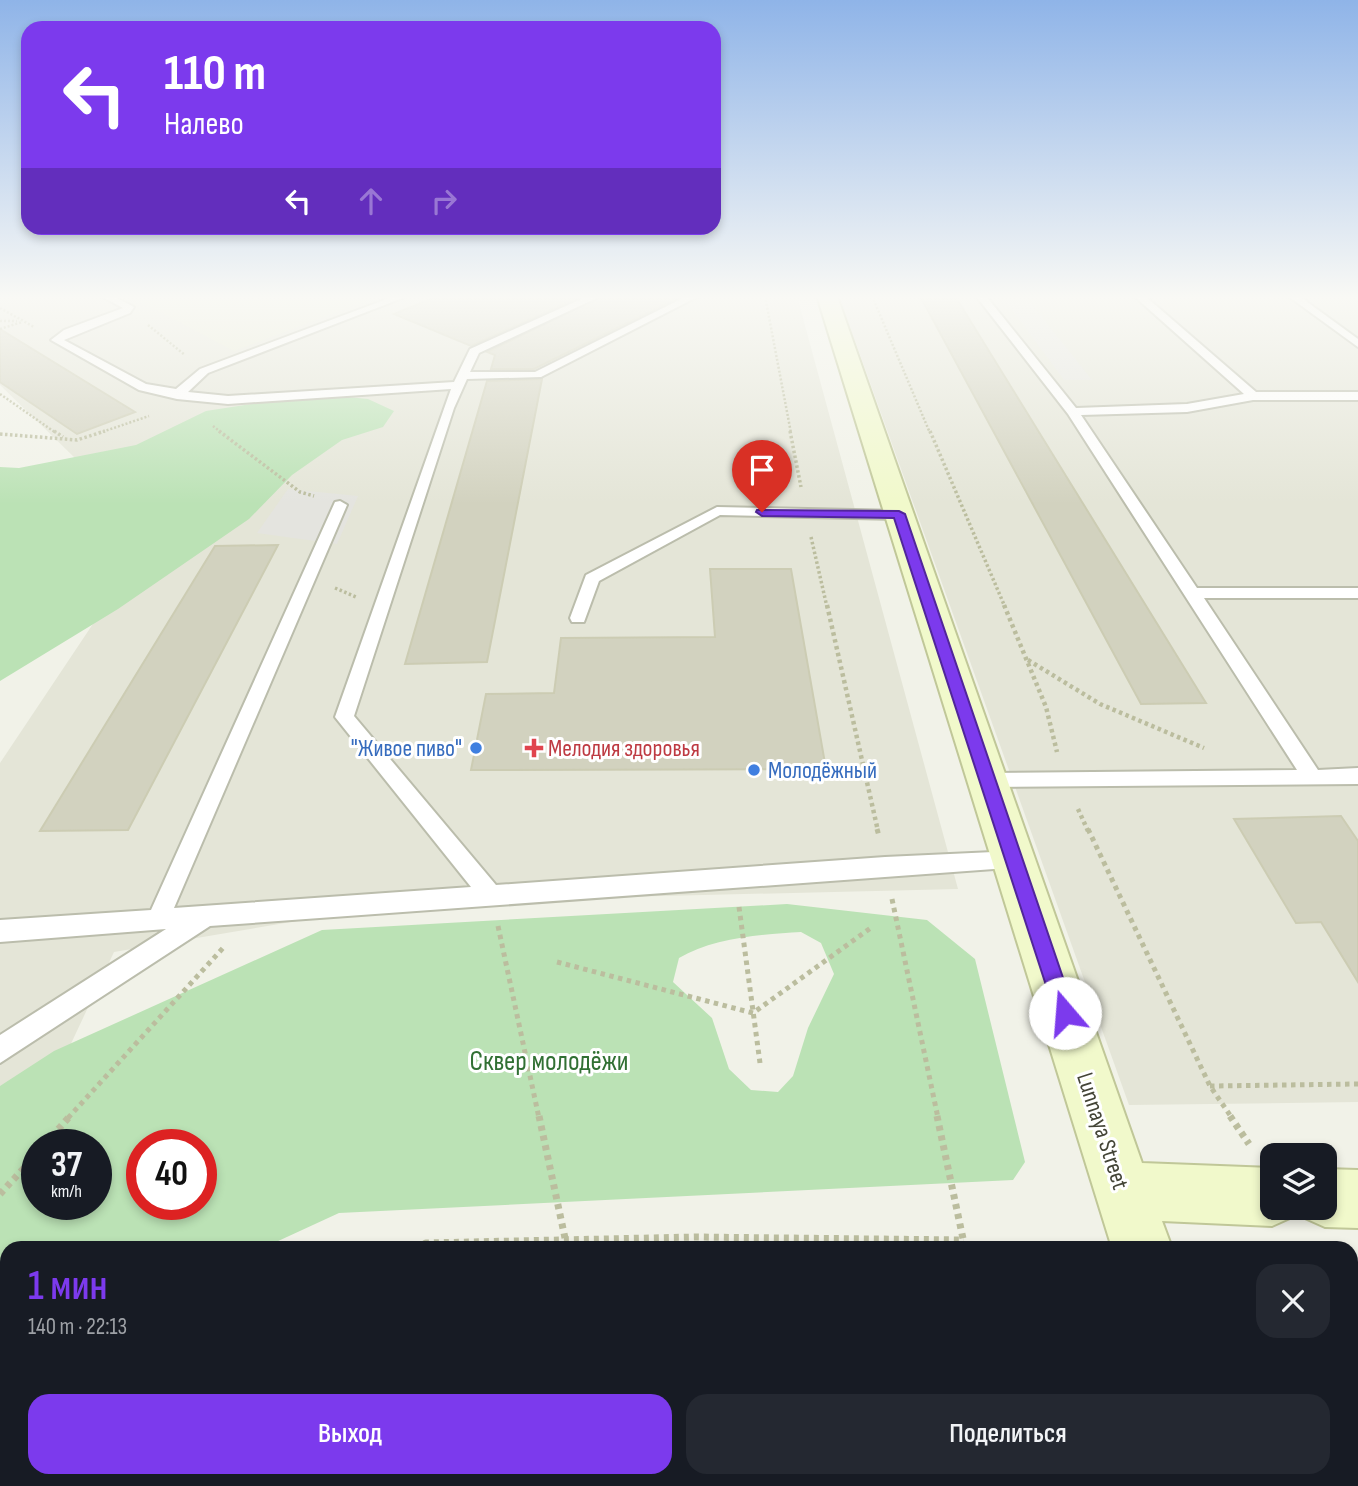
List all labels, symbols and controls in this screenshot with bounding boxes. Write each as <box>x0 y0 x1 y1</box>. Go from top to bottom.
text: 110 m <box>164 45 266 104</box>
icon: left <box>49 49 140 140</box>
text: Налево <box>164 105 244 144</box>
icon: left <box>279 182 317 220</box>
icon: ahead <box>352 182 390 220</box>
icon: right <box>425 182 463 220</box>
pin <box>732 440 792 512</box>
icon: arrive <box>743 451 781 489</box>
place label: "Живое пиво" <box>351 734 462 763</box>
place label: Мелодия здоровья <box>548 734 700 763</box>
marker: "Живое пиво" <box>468 740 484 756</box>
marker: Мелодия здоровья <box>526 740 542 756</box>
place label: Молодёжный <box>768 756 877 785</box>
marker: Молодёжный <box>746 762 762 778</box>
position arrow <box>1028 976 1102 1050</box>
park label: Сквер молодёжи <box>469 1045 629 1078</box>
street label: Lunnaya Street <box>1070 1069 1135 1193</box>
speed limit sign: 40 <box>126 1129 217 1220</box>
map controls <box>1260 1143 1337 1220</box>
button: layers <box>1260 1143 1337 1220</box>
text: 37 <box>51 1144 82 1187</box>
text: km/h <box>51 1181 82 1202</box>
text: 1 мин <box>28 1261 108 1312</box>
button: close <box>1256 1264 1330 1338</box>
text: 140 m · 22:13 <box>28 1313 127 1341</box>
button: Выход <box>28 1394 672 1474</box>
button: Поделиться <box>686 1394 1330 1474</box>

